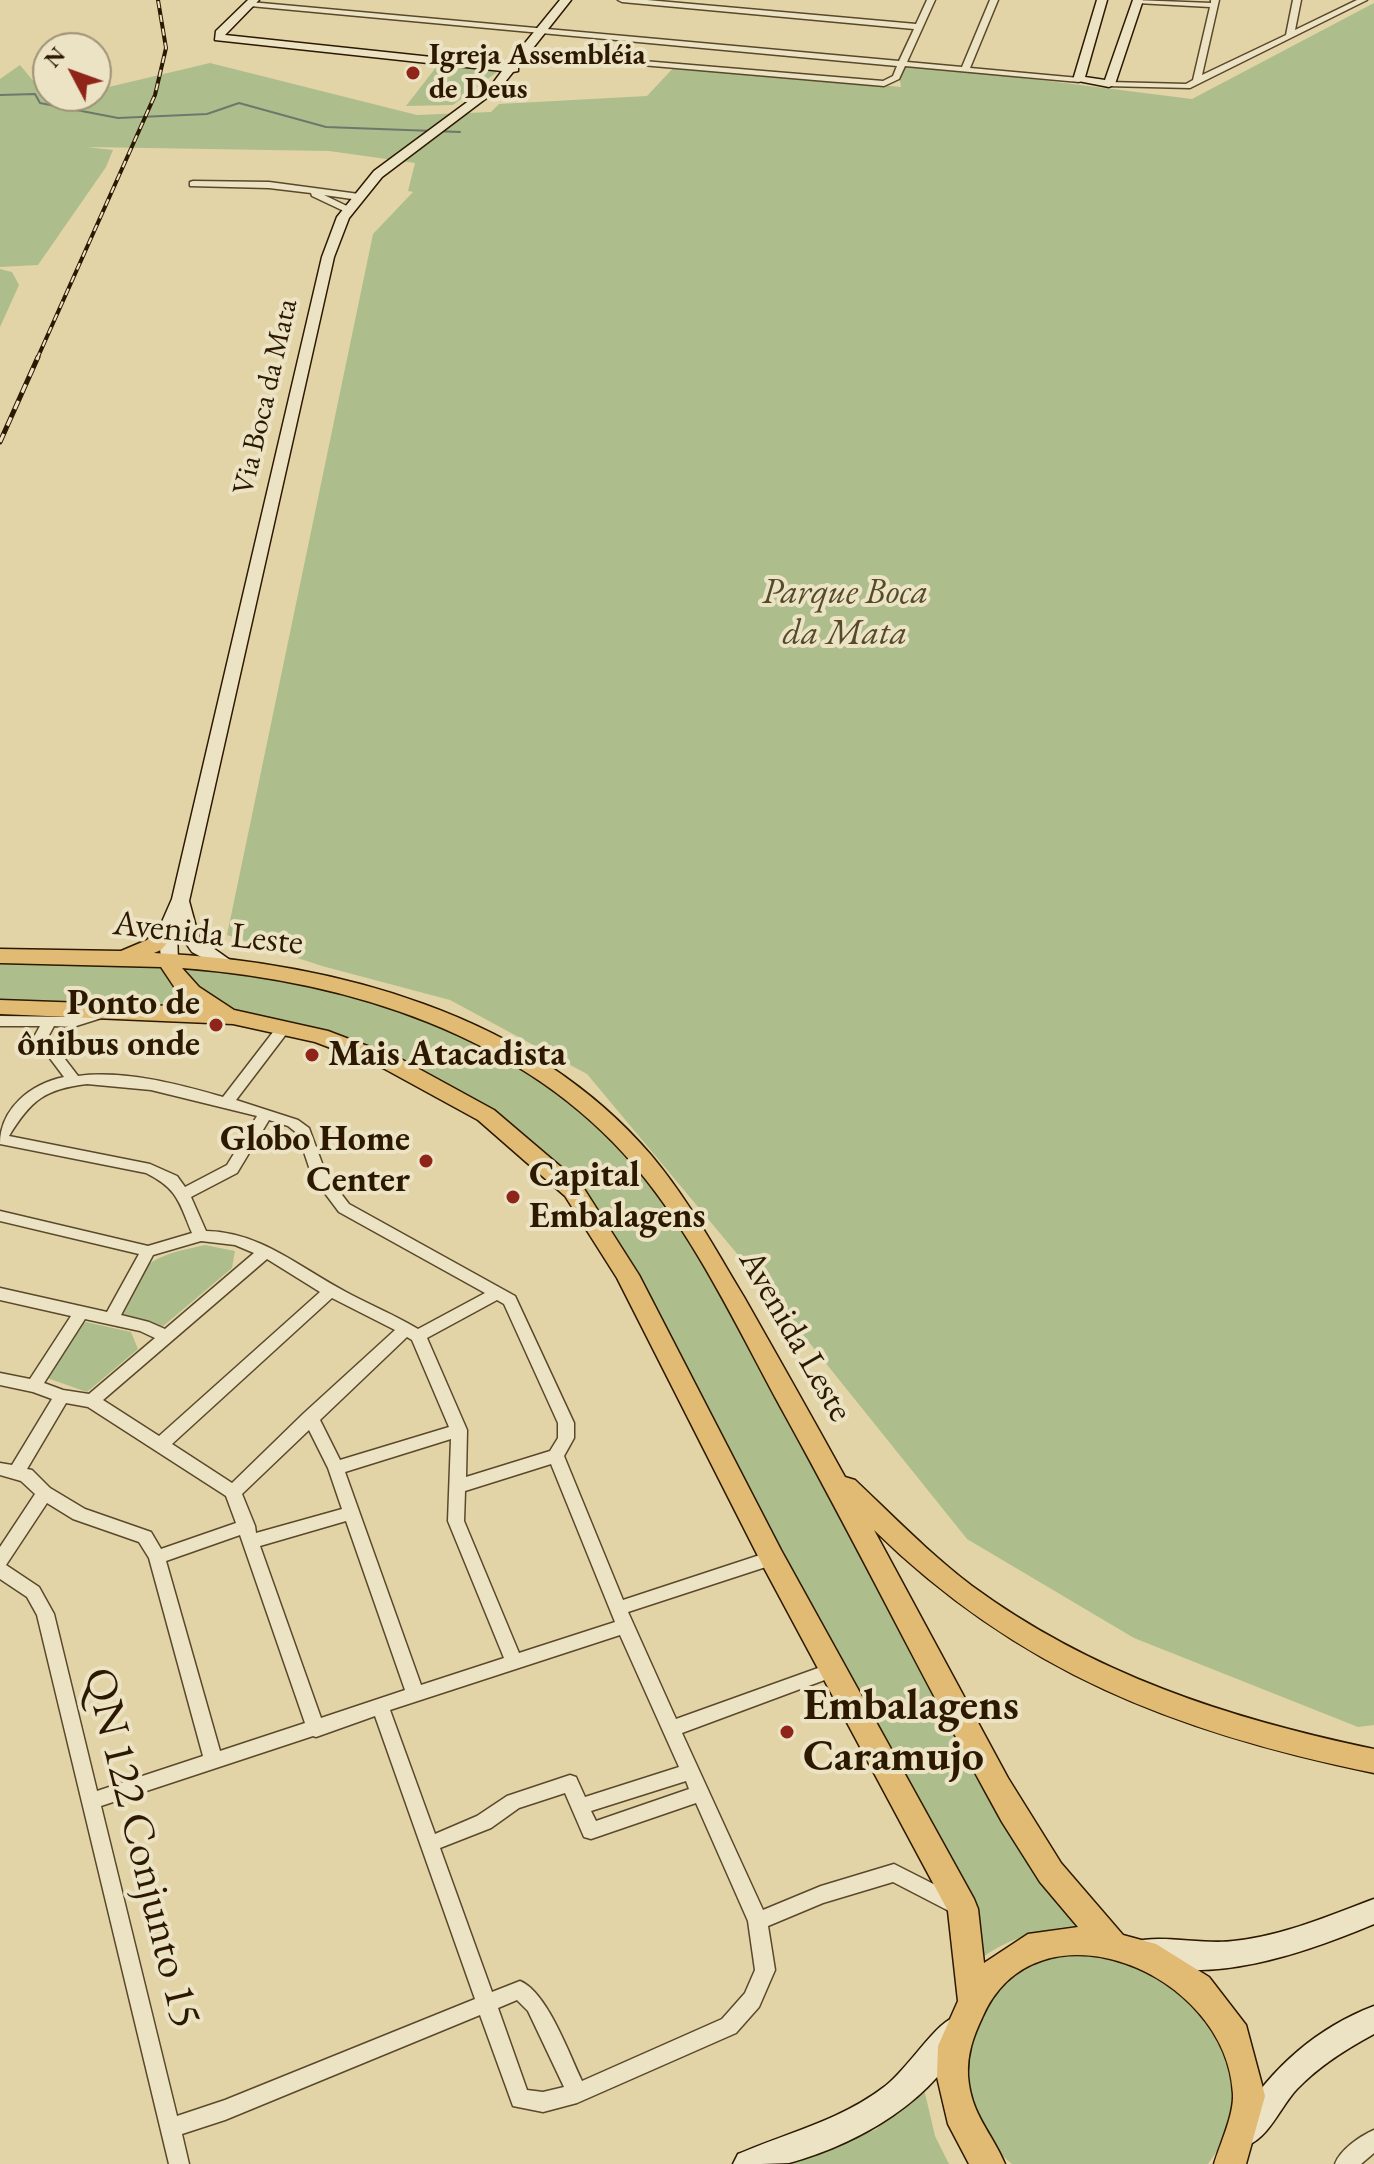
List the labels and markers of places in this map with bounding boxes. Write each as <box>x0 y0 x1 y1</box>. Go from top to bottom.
place label: Igreja Assembléia de Deus <box>429 38 646 108</box>
marker: Igreja Assembléia de Deus <box>404 64 422 82</box>
place label: Ponto de ônibus onde <box>17 982 200 1067</box>
marker: Ponto de ônibus onde <box>207 1016 225 1034</box>
place label: Mais Atacadista <box>328 1033 566 1077</box>
marker: Mais Atacadista <box>303 1046 321 1064</box>
place label: Globo Home Center <box>220 1118 410 1203</box>
marker: Globo Home Center <box>417 1152 435 1170</box>
place label: Capital Embalagens <box>529 1154 706 1239</box>
marker: Capital Embalagens <box>504 1188 522 1206</box>
place label: Embalagens Caramujo <box>803 1681 1019 1784</box>
marker: Embalagens Caramujo <box>778 1723 796 1741</box>

